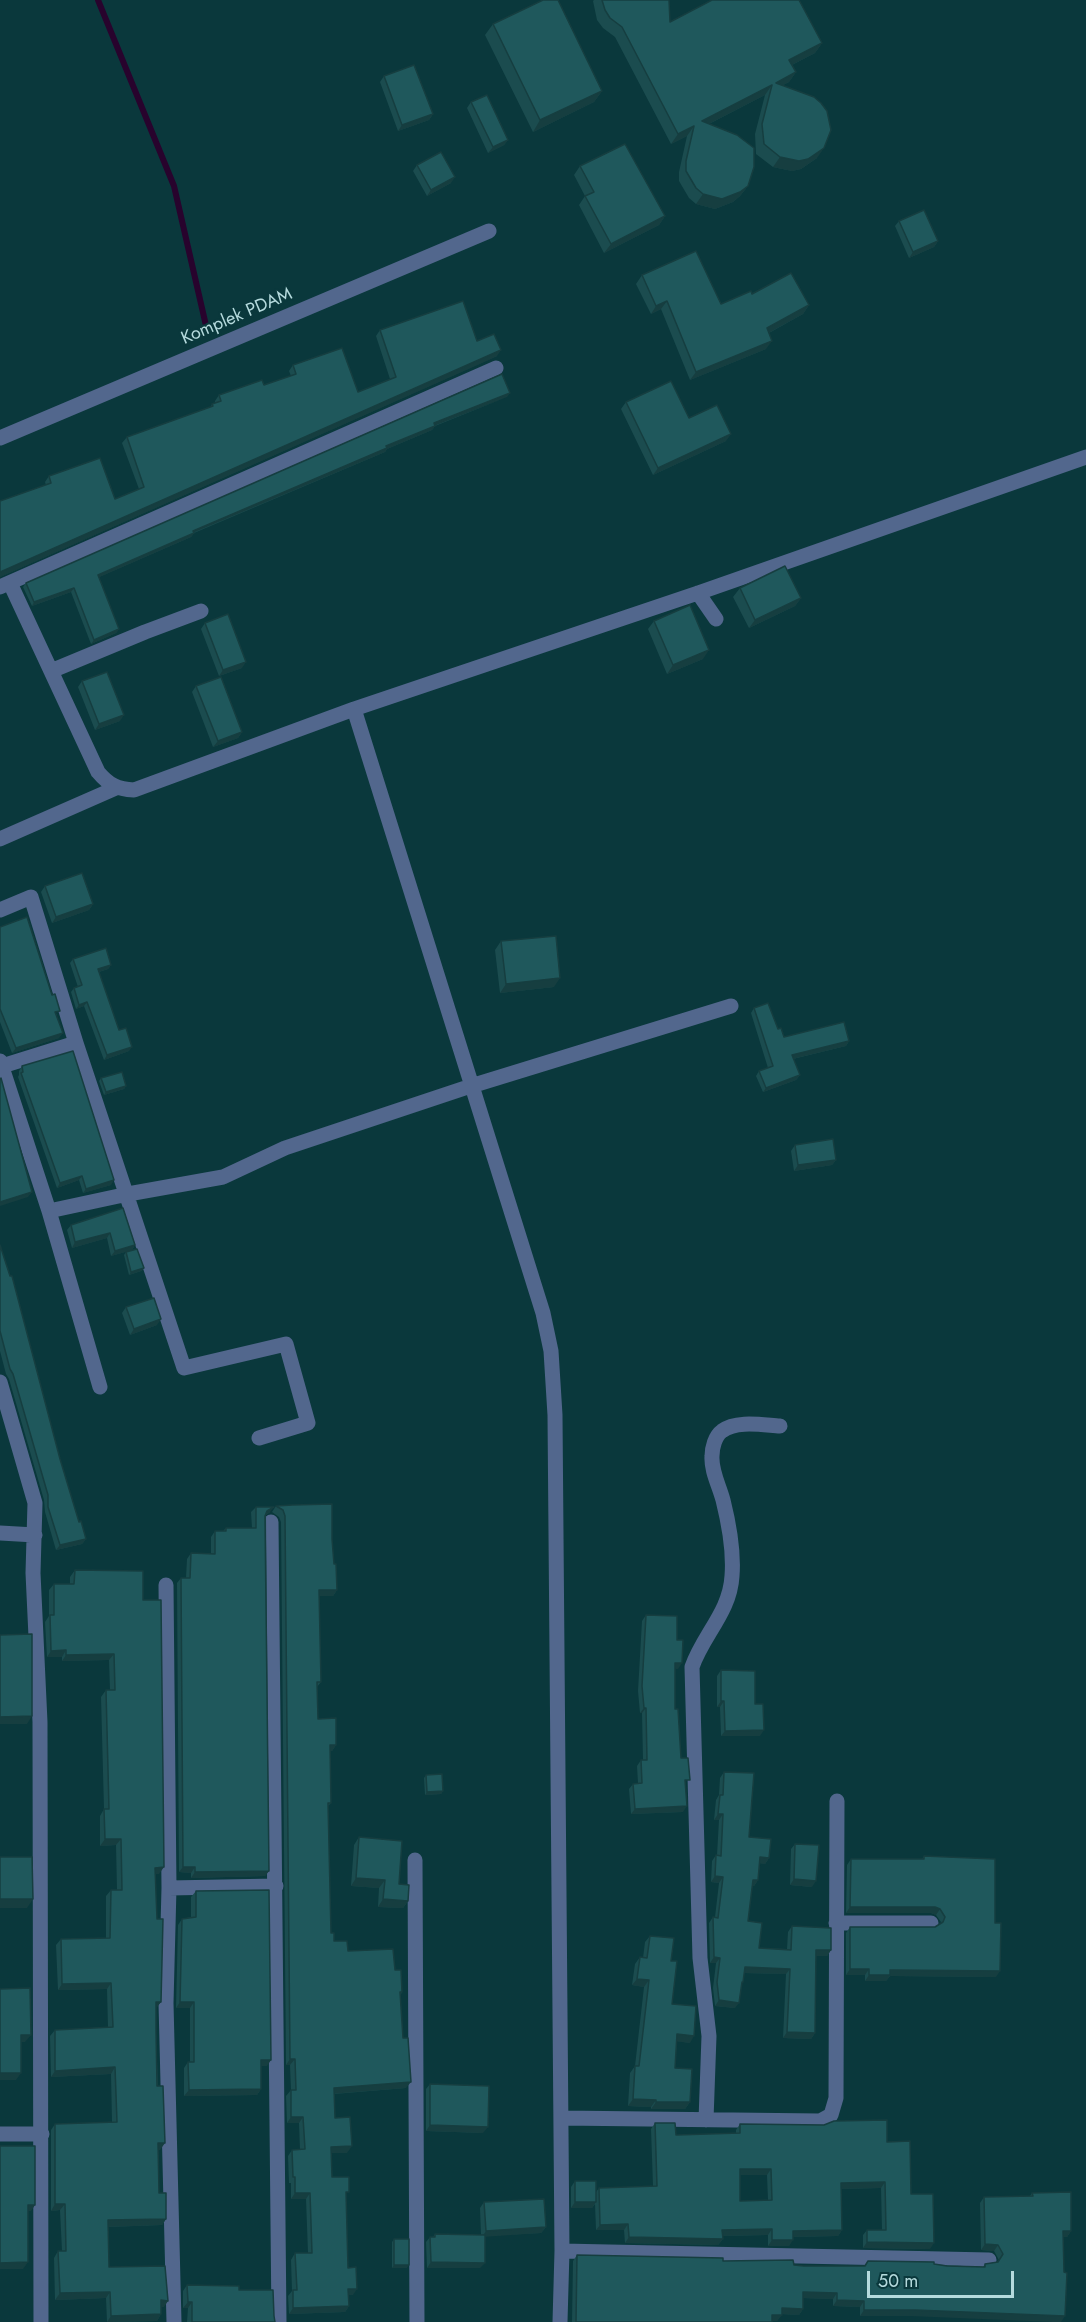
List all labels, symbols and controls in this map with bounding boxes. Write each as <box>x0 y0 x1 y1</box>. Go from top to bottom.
street label: Komplek PDAM <box>178 284 296 350</box>
scale bar <box>870 2259 1017 2297</box>
text: 50 m <box>878 2268 918 2294</box>

